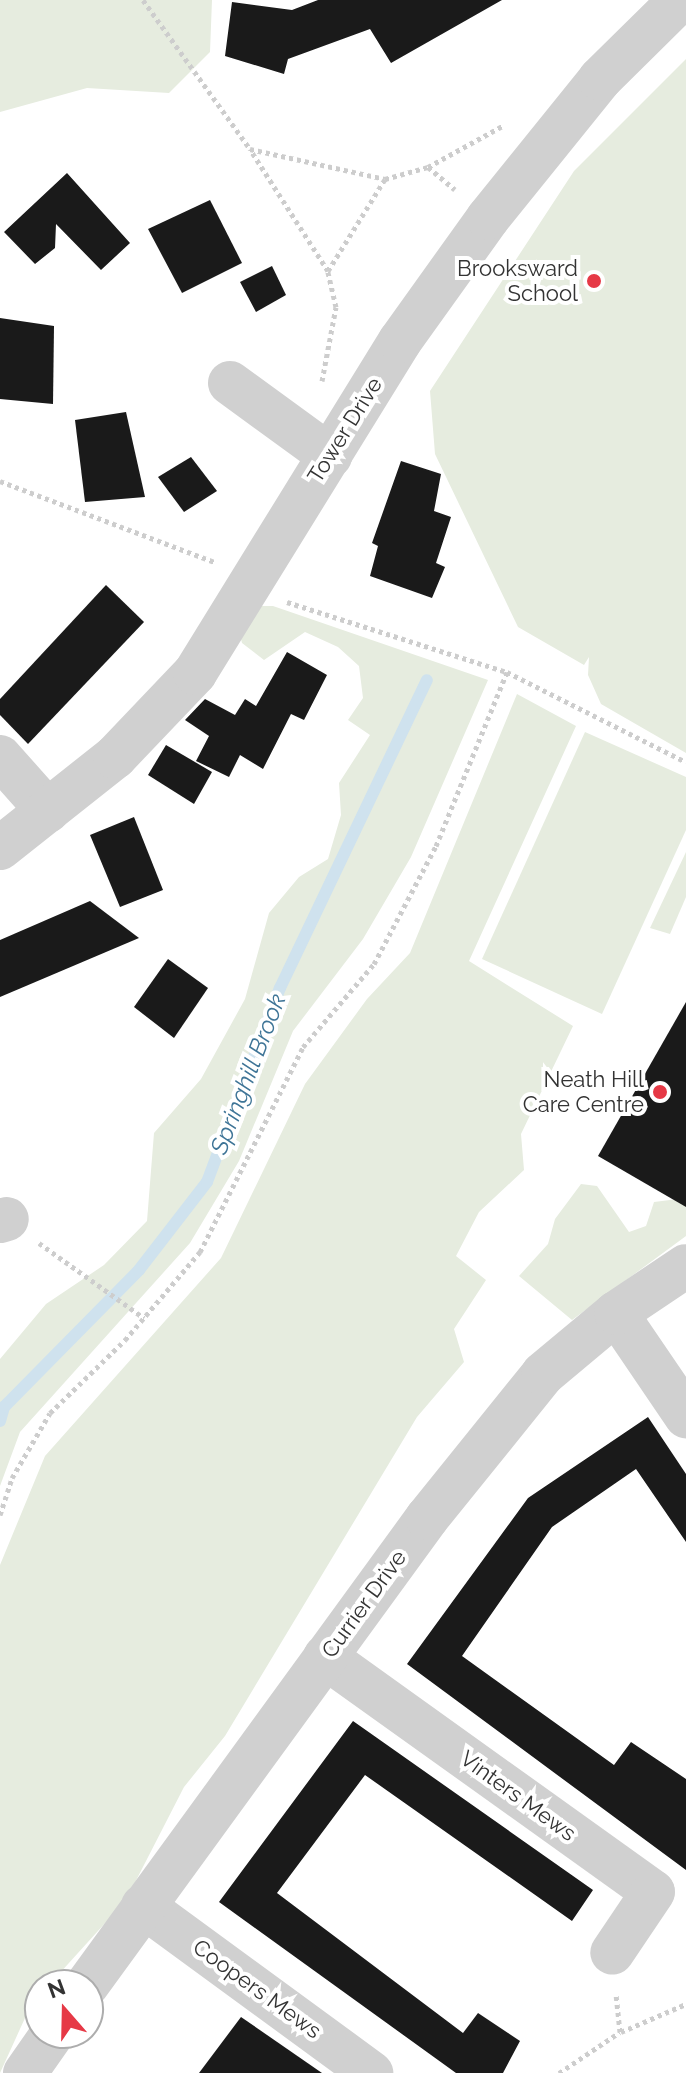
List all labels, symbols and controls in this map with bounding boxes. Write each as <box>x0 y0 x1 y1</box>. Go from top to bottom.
place label: Brooksward School <box>457 255 578 306</box>
marker: Brooksward School <box>585 272 603 290</box>
street label: Tower Drive <box>302 372 388 488</box>
water label: Springhill Brook <box>204 989 292 1159</box>
place label: Neath Hill Care Centre <box>523 1066 644 1118</box>
marker: Neath Hill Care Centre <box>651 1083 669 1101</box>
street label: Currier Drive <box>316 1545 412 1663</box>
street label: Vinters Mews <box>455 1745 581 1847</box>
street label: Coopers Mews <box>188 1934 326 2044</box>
north arrow <box>24 1969 104 2049</box>
text: N <box>44 1973 69 2003</box>

